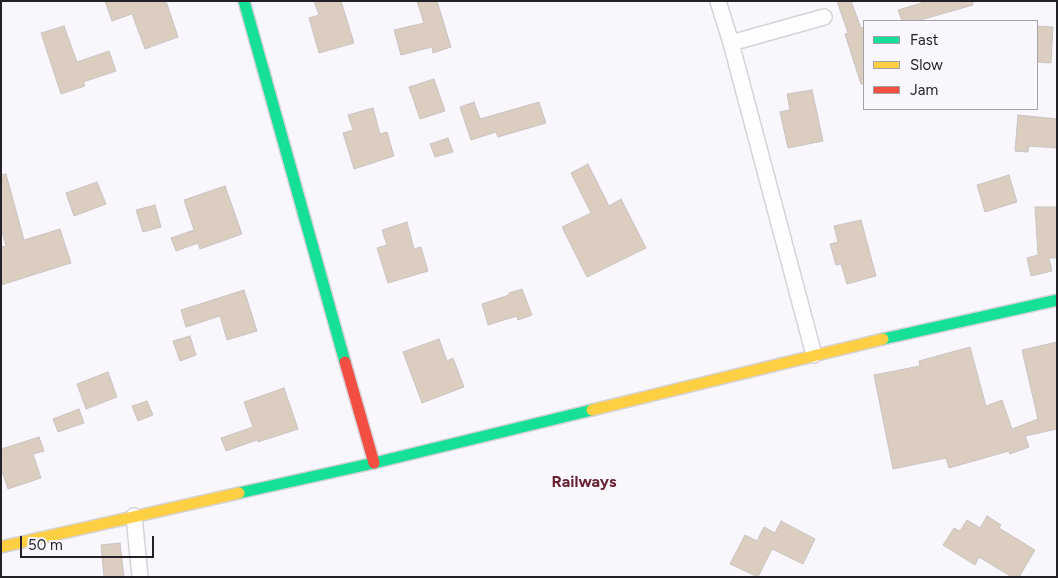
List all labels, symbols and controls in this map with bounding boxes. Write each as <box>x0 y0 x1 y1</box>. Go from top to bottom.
legend <box>863 20 1038 110</box>
text: Fast <box>910 31 938 49</box>
text: Slow <box>910 56 943 74</box>
text: Jam <box>910 81 938 99</box>
district label: Railways <box>551 472 617 492</box>
scale bar <box>22 526 156 558</box>
text: 50 m <box>28 536 63 554</box>

